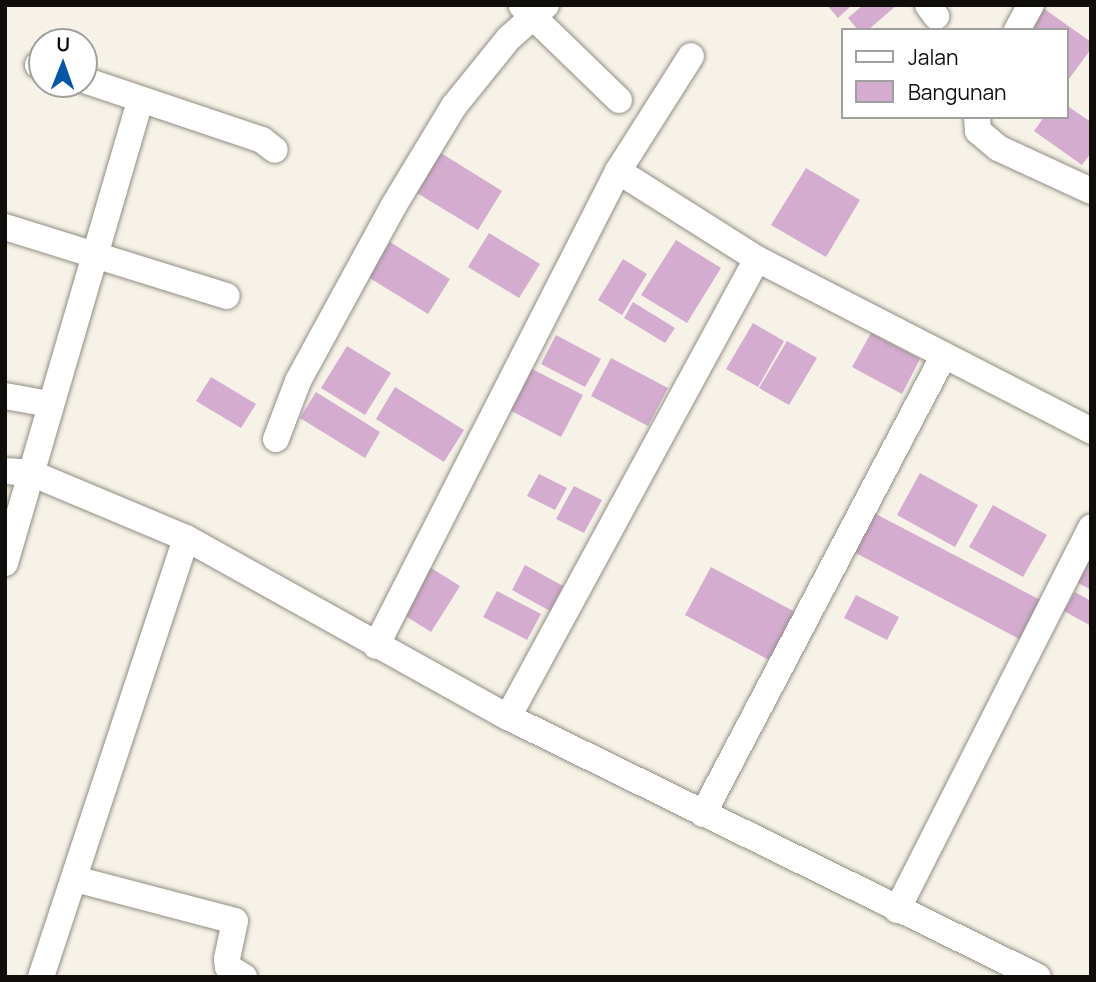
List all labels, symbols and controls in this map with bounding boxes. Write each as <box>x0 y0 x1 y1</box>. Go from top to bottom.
north arrow <box>28 28 98 98</box>
legend <box>841 28 1068 119</box>
text: U <box>56 31 70 57</box>
text: Jalan <box>908 43 958 71</box>
text: Bangunan <box>908 78 1007 106</box>

